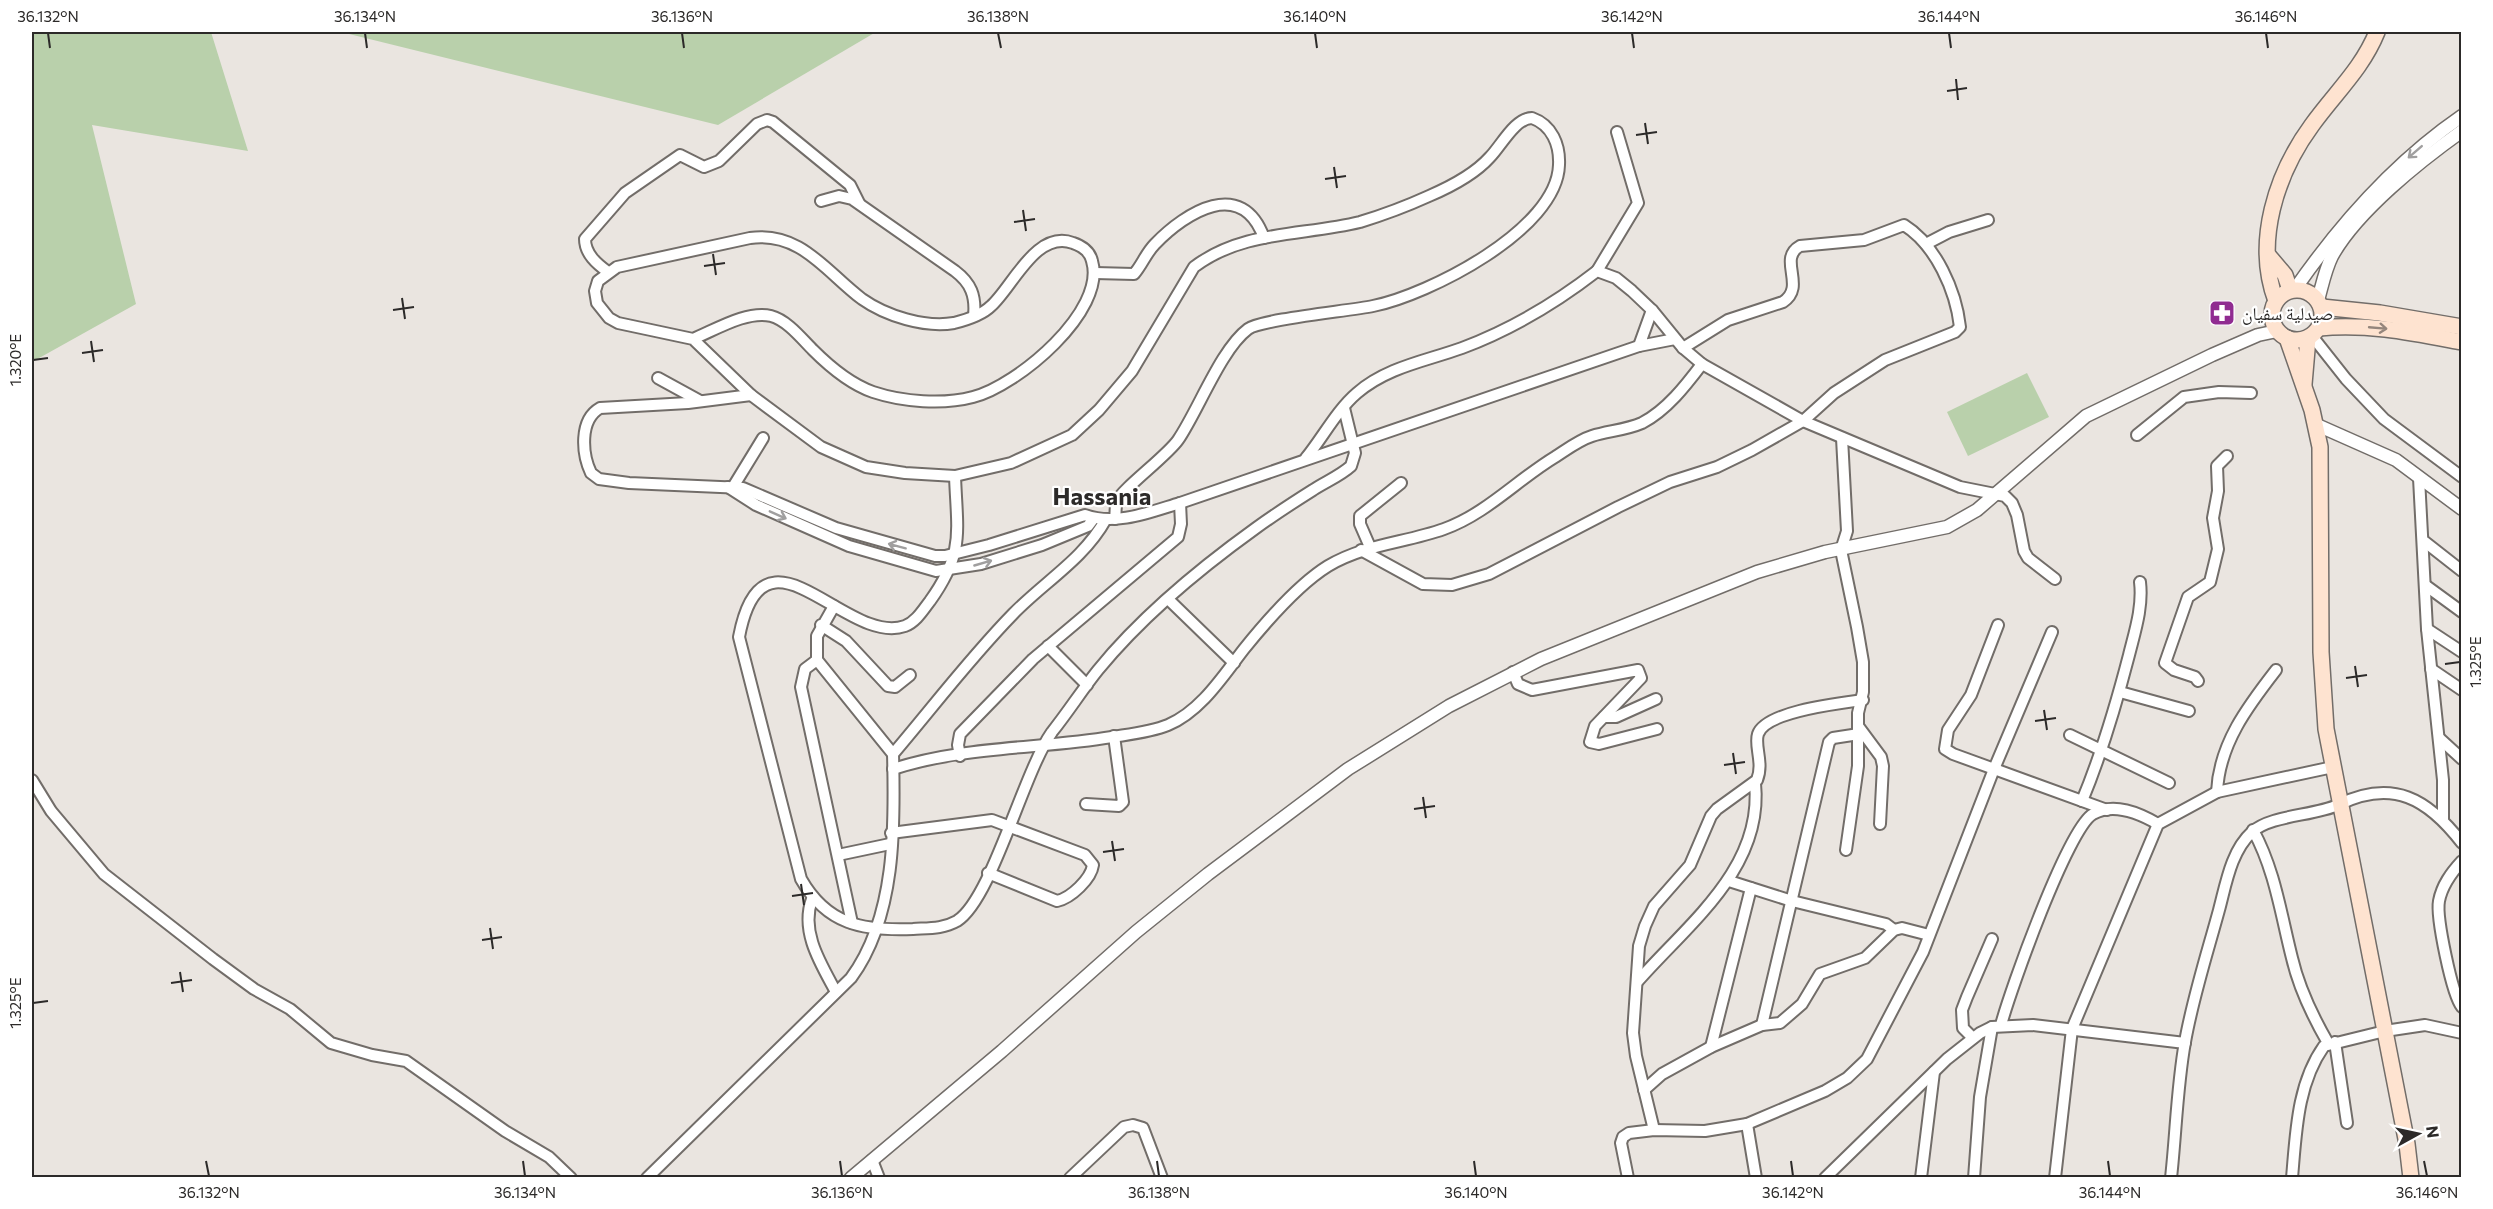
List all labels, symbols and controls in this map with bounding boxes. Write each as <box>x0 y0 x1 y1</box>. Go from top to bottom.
text: 36.132°N <box>17 7 79 25</box>
text: 36.134°N <box>334 7 396 25</box>
text: 36.136°N <box>651 7 713 25</box>
text: 36.138°N <box>967 7 1029 25</box>
text: 36.140°N <box>1283 7 1347 25</box>
text: 36.142°N <box>1601 7 1663 25</box>
text: 36.144°N <box>1918 7 1980 25</box>
text: 36.146°N <box>2235 7 2297 25</box>
one-way arrow <box>2407 145 2423 158</box>
pharmacy icon: صيدلية سفيان <box>2207 298 2237 328</box>
place label: صيدلية سفيان <box>2242 302 2333 325</box>
one-way arrow <box>2367 322 2387 333</box>
text: 1.320°E <box>6 334 24 386</box>
district label: Hassania <box>1053 481 1151 510</box>
one-way arrow <box>768 510 786 522</box>
one-way arrow <box>888 540 907 552</box>
one-way arrow <box>973 557 992 568</box>
text: 1.325°E <box>2466 636 2484 688</box>
text: 1.325°E <box>6 977 24 1029</box>
north arrow <box>2388 1104 2448 1164</box>
text: N <box>2423 1125 2444 1139</box>
text: 36.132°N <box>178 1183 240 1201</box>
text: 36.134°N <box>494 1183 556 1201</box>
text: 36.136°N <box>811 1183 873 1201</box>
text: 36.138°N <box>1128 1183 1190 1201</box>
text: 36.140°N <box>1444 1183 1508 1201</box>
text: 36.142°N <box>1762 1183 1824 1201</box>
text: 36.144°N <box>2079 1183 2141 1201</box>
text: 36.146°N <box>2396 1183 2458 1201</box>

